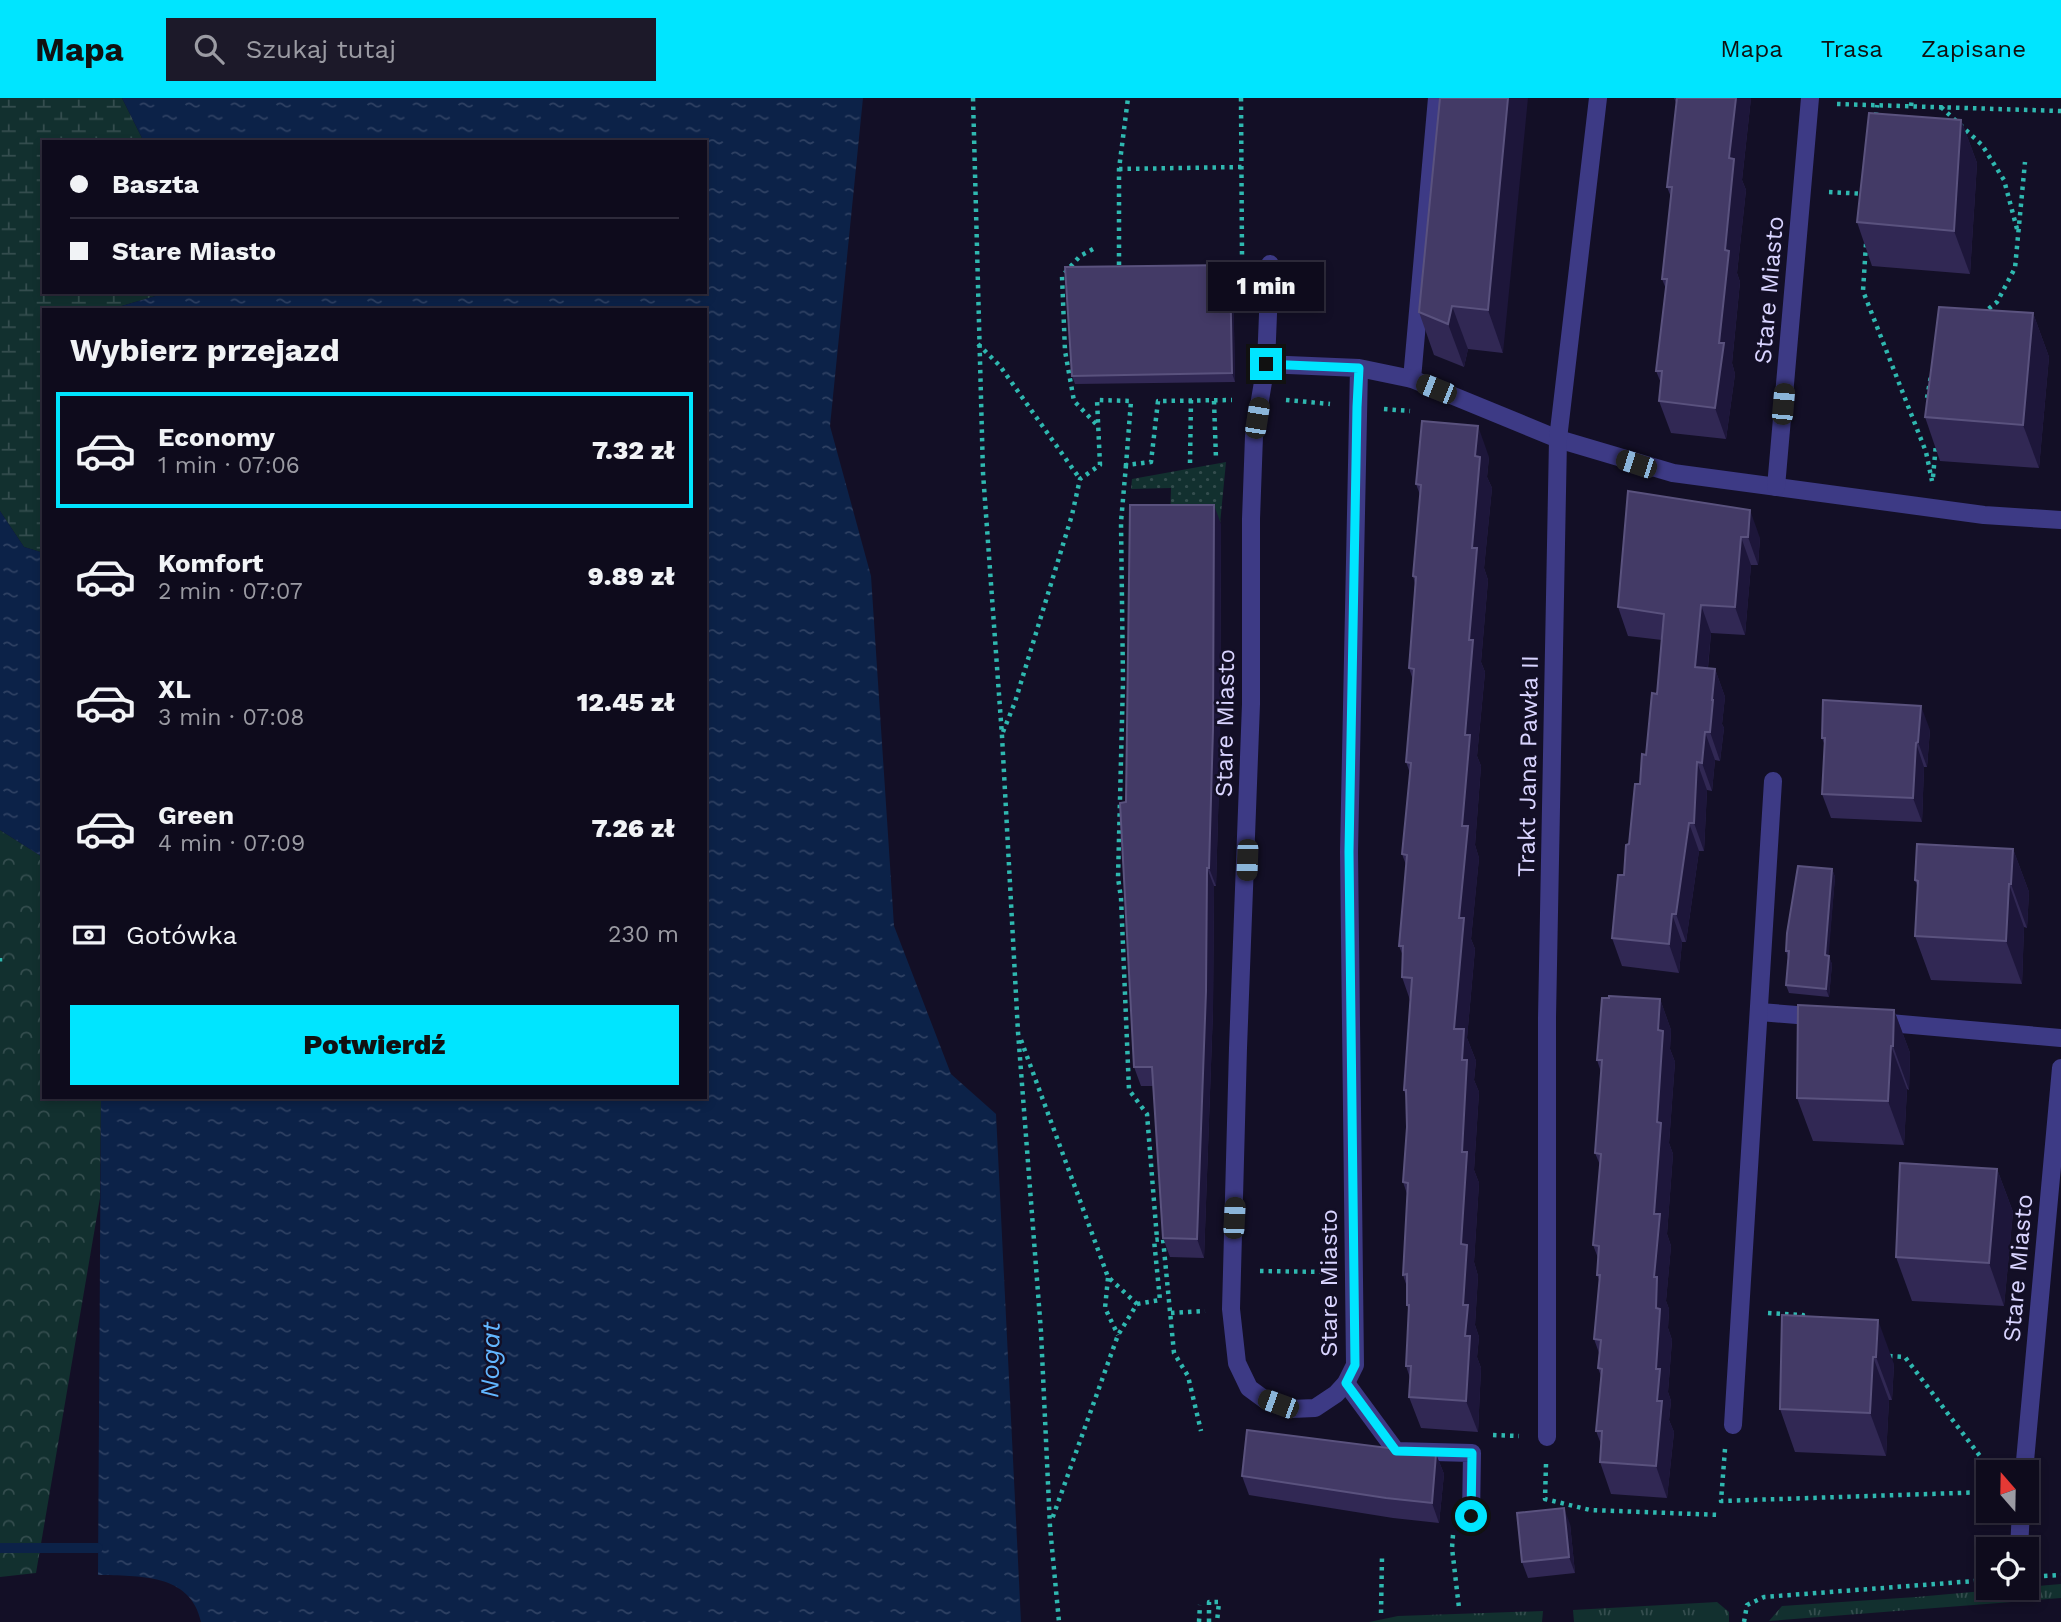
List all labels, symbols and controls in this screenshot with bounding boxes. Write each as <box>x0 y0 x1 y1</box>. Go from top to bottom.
search box <box>166 18 656 81</box>
text: Mapa <box>35 30 124 69</box>
icon: search <box>190 30 228 68</box>
text: Szukaj tutaj <box>246 34 396 64</box>
text: Mapa <box>1720 35 1783 63</box>
text: Trasa <box>1821 35 1883 63</box>
text: Zapisane <box>1921 35 2026 63</box>
text: Baszta <box>112 169 199 199</box>
street label: Stare Miasto <box>1749 215 1789 365</box>
text: Stare Miasto <box>112 236 276 266</box>
callout: 1 min <box>1208 262 1324 312</box>
text: 1 min <box>1236 273 1296 300</box>
text: Wybierz przejazd <box>70 331 340 369</box>
route end <box>1250 348 1282 380</box>
car <box>1413 371 1460 407</box>
car <box>1771 382 1796 426</box>
car <box>1244 396 1271 440</box>
icon: car <box>74 419 137 482</box>
text: Economy <box>158 422 275 452</box>
text: 7.32 zł <box>592 435 675 465</box>
car <box>1613 448 1660 480</box>
text: 1 min · 07:06 <box>158 452 300 479</box>
icon: car <box>74 545 137 608</box>
text: Komfort <box>158 548 263 578</box>
text: 9.89 zł <box>588 561 675 591</box>
text: 2 min · 07:07 <box>158 578 303 605</box>
street label: Stare Miasto <box>1210 649 1240 797</box>
street label: Trakt Jana Pawła II <box>1512 655 1544 877</box>
icon: car <box>74 671 137 734</box>
text: XL <box>158 674 191 704</box>
text: 12.45 zł <box>577 687 675 717</box>
text: 3 min · 07:08 <box>158 704 304 731</box>
icon: car <box>74 797 137 860</box>
text: Green <box>158 800 234 830</box>
text: 7.26 zł <box>592 813 675 843</box>
text: 4 min · 07:09 <box>158 830 305 857</box>
car <box>1236 839 1259 881</box>
icon: cash <box>70 916 108 954</box>
text: Gotówka <box>126 920 237 950</box>
text: 230 m <box>608 921 679 948</box>
button: Potwierdź <box>70 1005 679 1085</box>
street label: Stare Miasto <box>1998 1193 2038 1343</box>
car <box>1223 1196 1246 1240</box>
street label: Stare Miasto <box>1315 1209 1343 1357</box>
water label: Nogat <box>474 1321 506 1398</box>
car <box>1255 1387 1302 1421</box>
north arrow <box>1976 1460 2039 1522</box>
map controls <box>1976 1460 2039 1600</box>
route start <box>1455 1500 1487 1532</box>
button: locate <box>1976 1537 2039 1600</box>

